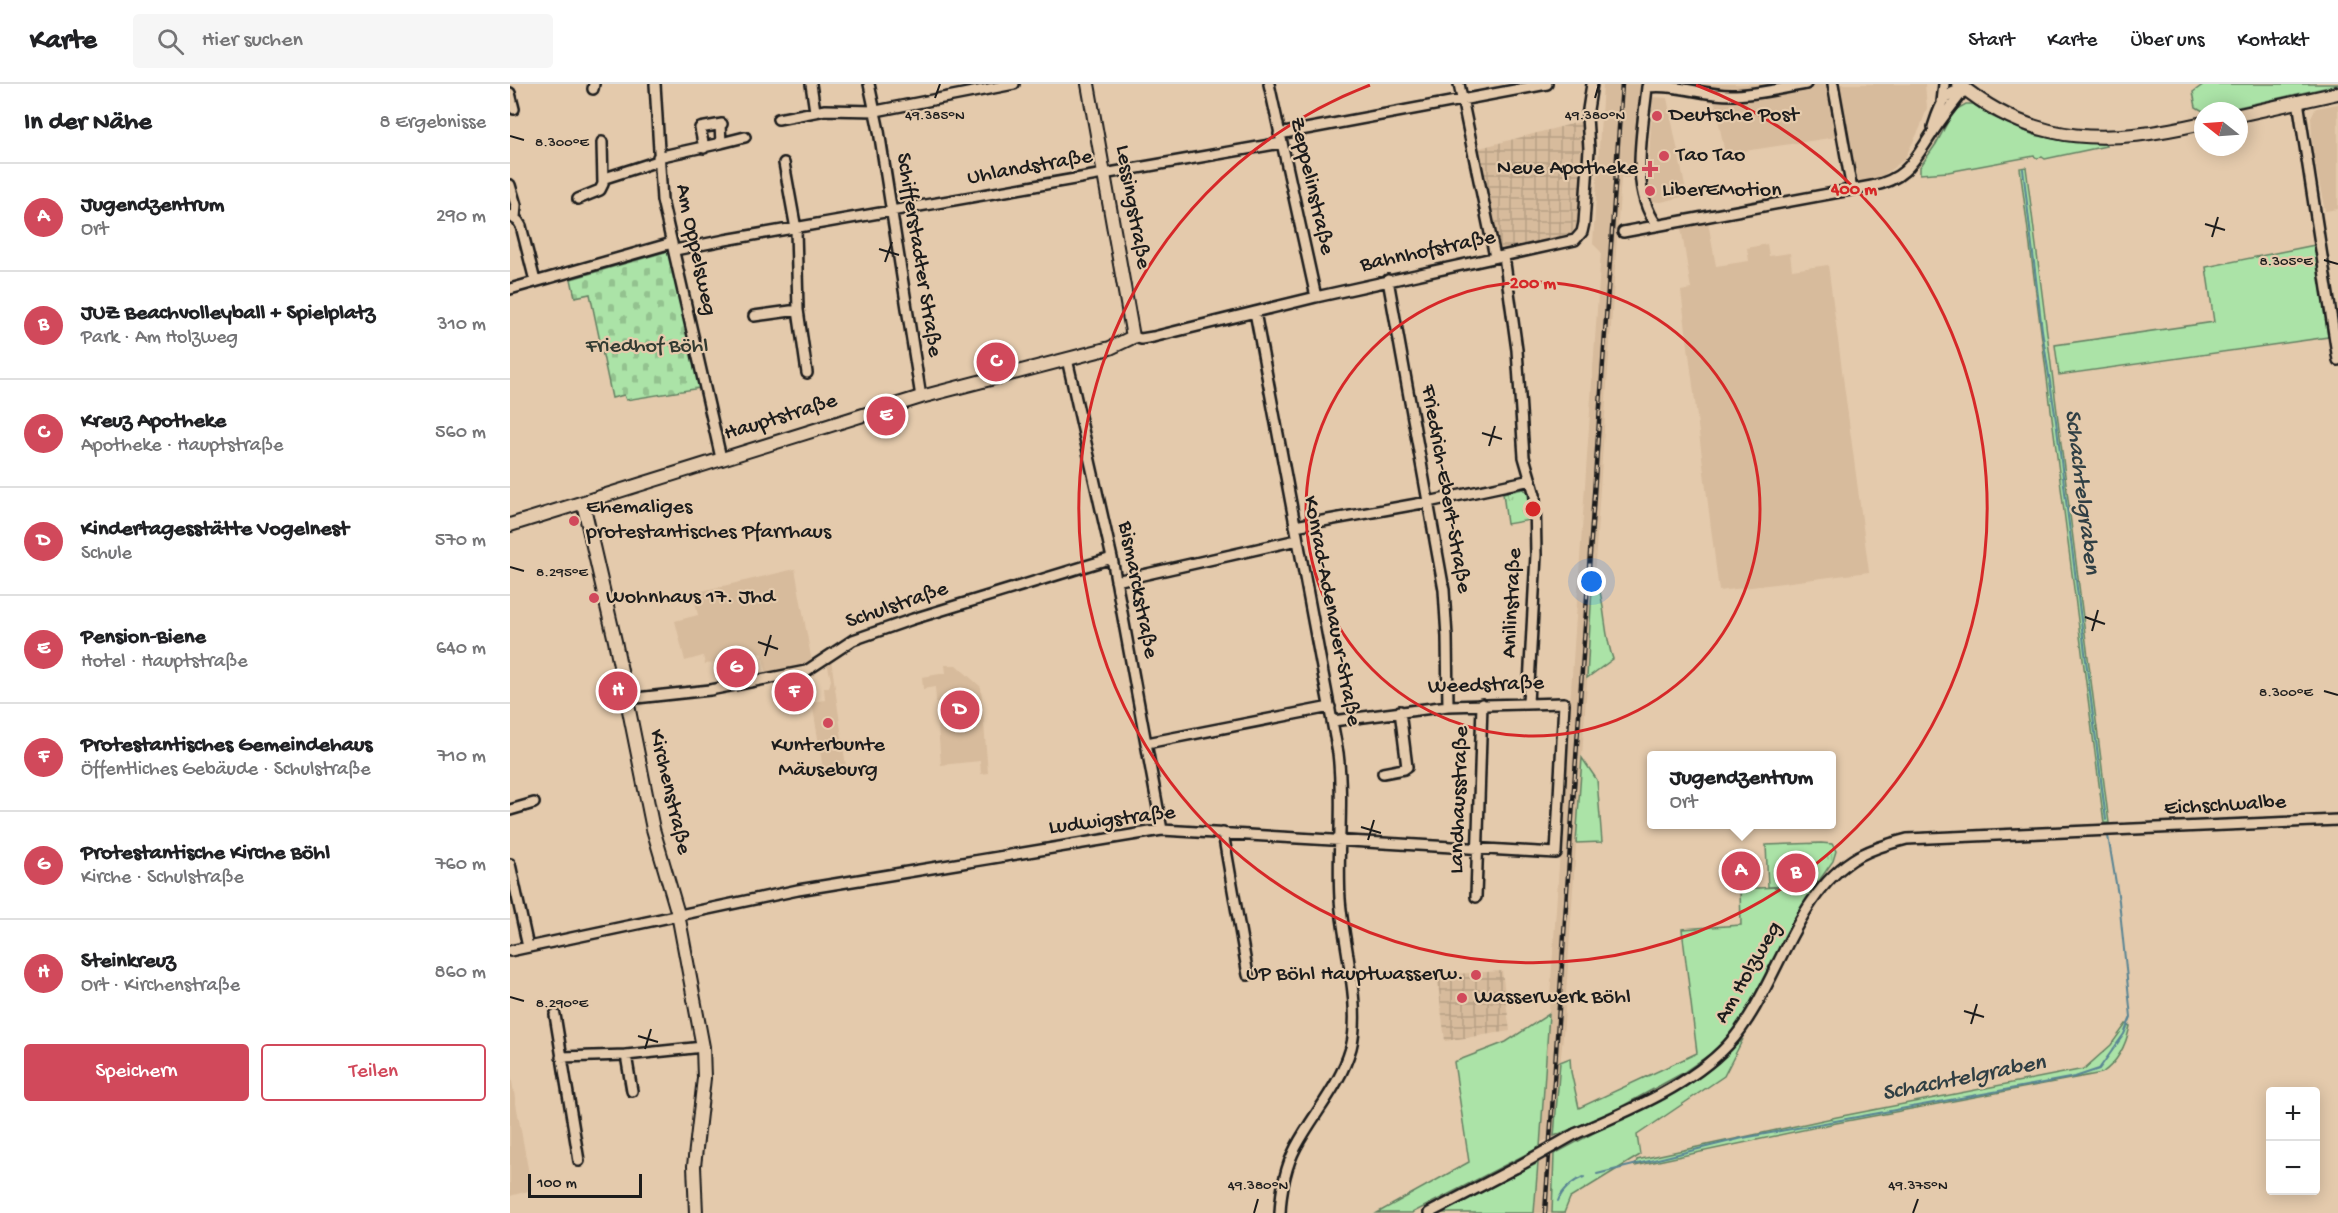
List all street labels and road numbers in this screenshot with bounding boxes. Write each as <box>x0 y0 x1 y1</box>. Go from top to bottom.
street label: Zeppelinstraße <box>1283 115 1340 258</box>
street label: Lessingstraße <box>1108 143 1156 272</box>
street label: Uhlandstraße <box>965 144 1095 192</box>
street label: Schifferstadter Straße <box>889 151 947 360</box>
street label: Am Oppelsweg <box>668 182 722 318</box>
street label: Bahnhofstraße <box>1357 225 1499 279</box>
street label: Friedrich-Ebert-Straße <box>1414 382 1476 596</box>
street label: Hauptstraße <box>721 388 841 447</box>
street label: Konrad-Adenauer-Straße <box>1296 494 1366 729</box>
street label: Bismarckstraße <box>1111 518 1163 661</box>
street label: Anilinstraße <box>1497 547 1529 659</box>
street label: Schulstraße <box>842 576 952 636</box>
street label: Weedstraße <box>1428 671 1545 701</box>
street label: Landhausstraße <box>1444 725 1476 874</box>
street label: Kirchenstraße <box>642 727 696 858</box>
street label: Eichschwalbe <box>2163 790 2287 822</box>
street label: Ludwigstraße <box>1047 800 1177 842</box>
street label: Am Holzweg <box>1709 917 1789 1029</box>

